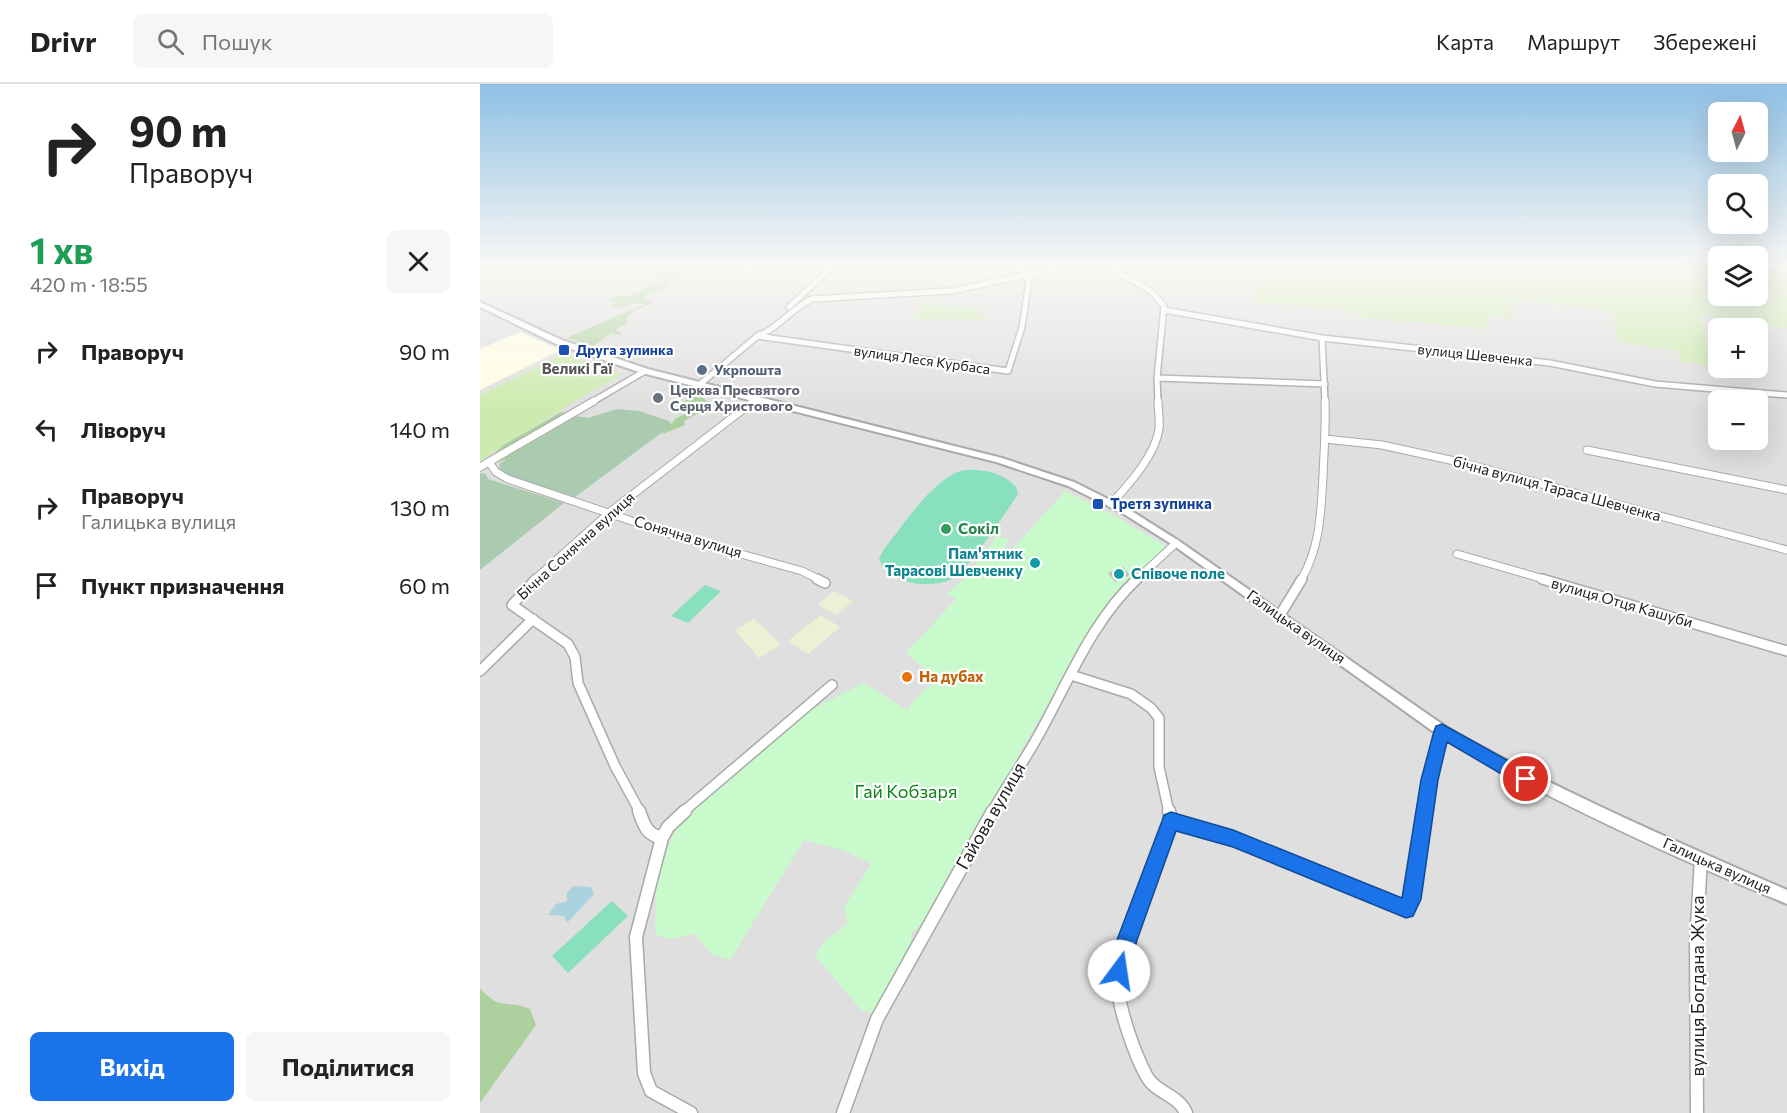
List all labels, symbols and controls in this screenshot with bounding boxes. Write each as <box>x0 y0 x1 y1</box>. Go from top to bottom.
search box <box>133 14 553 68</box>
text: Drivr <box>30 24 97 58</box>
icon: search <box>154 25 187 58</box>
text: Пошук <box>202 28 273 55</box>
text: Карта <box>1436 29 1494 54</box>
text: Маршрут <box>1527 29 1620 54</box>
text: Збережені <box>1653 29 1757 54</box>
north arrow <box>1708 102 1768 162</box>
map controls <box>1708 102 1768 450</box>
text: 90 m <box>129 104 228 156</box>
icon: right <box>30 108 108 186</box>
text: Праворуч <box>129 156 253 189</box>
button: search <box>1708 174 1768 234</box>
text: 1 хв <box>30 227 93 271</box>
button: close <box>387 230 450 293</box>
button: layers <box>1708 246 1768 306</box>
text: 420 m · 18:55 <box>30 272 148 296</box>
button: + <box>1708 318 1768 378</box>
icon: right <box>30 335 63 368</box>
text: Праворуч <box>81 338 184 365</box>
text: 90 m <box>399 338 450 365</box>
street label: вулиця Шевченка <box>1417 340 1533 369</box>
place label: Друга зупинка <box>576 341 673 358</box>
street label: вулиця Леся Курбаса <box>853 342 991 377</box>
marker: Друга зупинка <box>557 343 571 357</box>
district label: Великі Гаї <box>542 359 613 377</box>
place label: Укрпошта <box>714 361 781 378</box>
marker: Укрпошта <box>695 363 709 377</box>
place label: Церква Пресвятого Серця Христового <box>670 381 800 414</box>
button: − <box>1708 390 1768 450</box>
marker: Церква Пресвятого Серця Христового <box>651 391 665 405</box>
icon: left <box>30 413 63 446</box>
text: Ліворуч <box>81 416 166 443</box>
text: 140 m <box>390 416 450 443</box>
street label: бічна вулиця Тараса Шевченка <box>1451 452 1663 524</box>
text: Праворуч <box>81 482 184 509</box>
street label: Бічна Сонячна вулиця <box>513 488 638 603</box>
icon: right <box>30 491 63 524</box>
text: 130 m <box>390 494 450 521</box>
place label: Третя зупинка <box>1110 494 1212 512</box>
marker: Третя зупинка <box>1091 497 1105 511</box>
text: Галицька вулиця <box>81 509 236 533</box>
street label: Сонячна вулиця <box>632 511 744 561</box>
place label: Сокіл <box>958 519 999 537</box>
marker: Сокіл <box>939 522 953 536</box>
place label: Пам'ятник Тарасові Шевченку <box>885 544 1024 579</box>
marker: Пам'ятник Тарасові Шевченку <box>1028 556 1042 570</box>
place label: Співоче поле <box>1131 564 1225 582</box>
marker: Співоче поле <box>1112 567 1126 581</box>
icon: arrive <box>30 569 63 602</box>
text: Пункт призначення <box>81 572 284 599</box>
text: 60 m <box>399 572 450 599</box>
street label: вулиця Отця Кашуби <box>1549 573 1695 631</box>
street label: Галицька вулиця <box>1244 585 1349 667</box>
place label: На дубах <box>919 667 984 685</box>
marker: На дубах <box>900 670 914 684</box>
pin <box>1500 753 1551 804</box>
street label: Гайова вулиця <box>951 758 1030 873</box>
icon: arrive <box>1509 762 1542 795</box>
park label: Гай Кобзаря <box>855 780 957 802</box>
street label: Галицька вулиця <box>1661 833 1774 897</box>
street label: вулиця Богдана Жука <box>1686 895 1708 1077</box>
position arrow <box>1087 939 1151 1003</box>
button: Вихід <box>30 1032 234 1101</box>
button: Поділитися <box>246 1032 450 1101</box>

